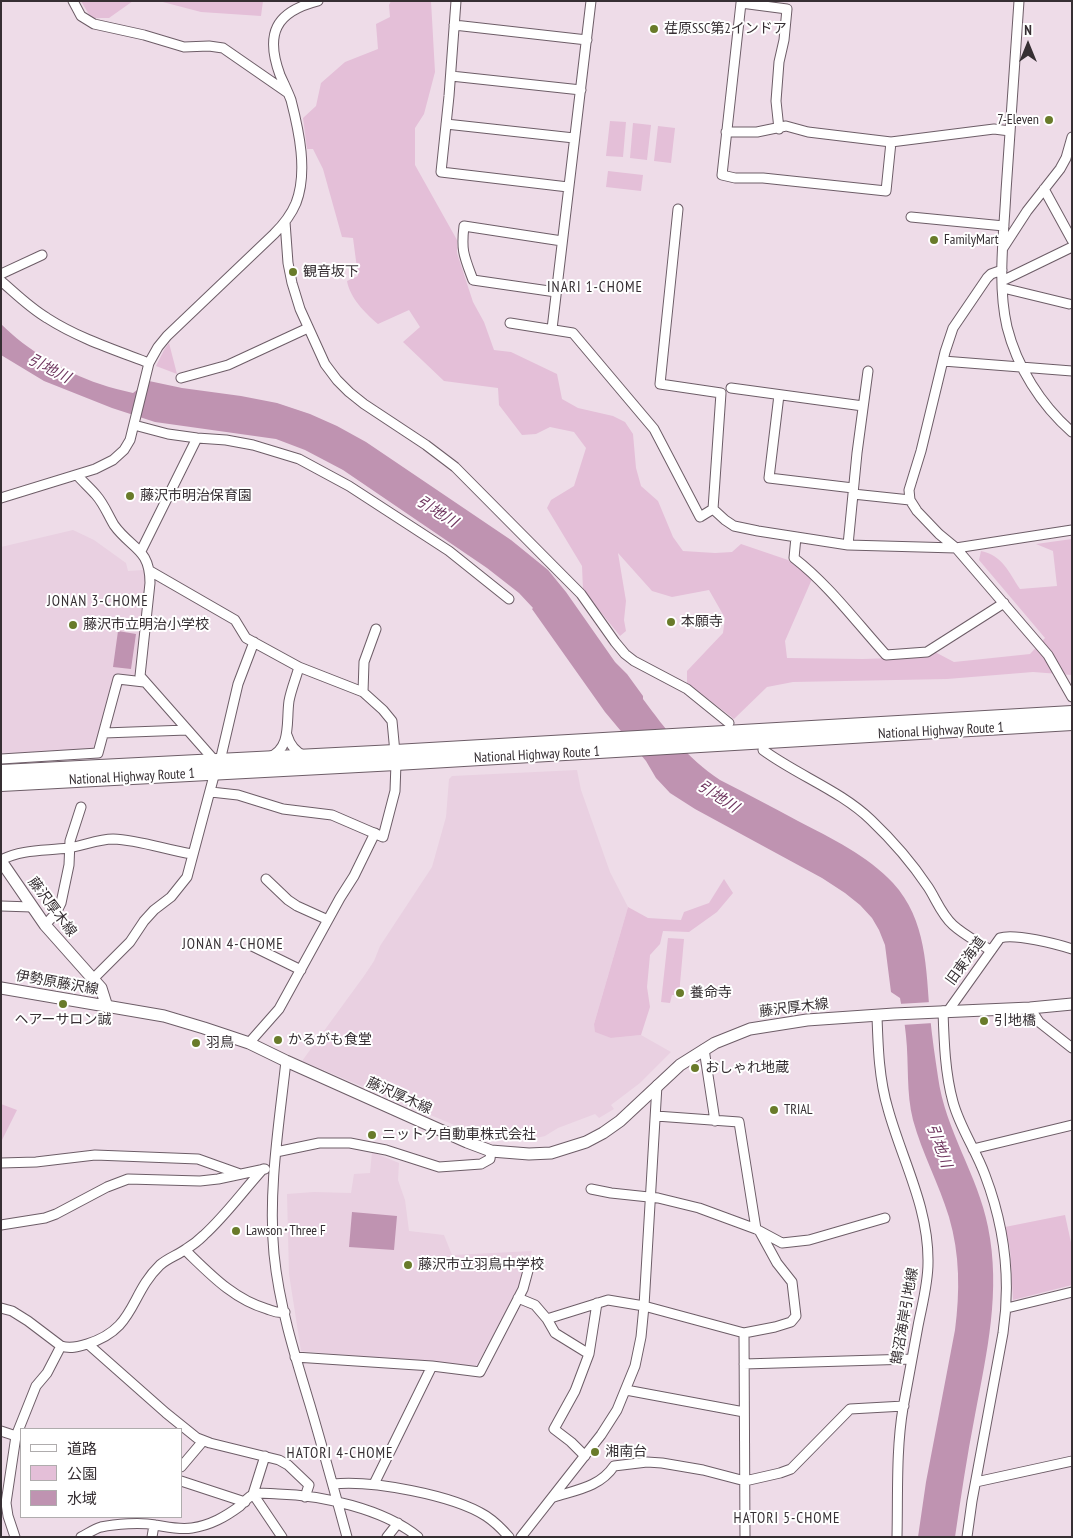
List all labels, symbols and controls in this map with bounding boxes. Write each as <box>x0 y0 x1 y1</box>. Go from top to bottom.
north arrow <box>1003 20 1053 70</box>
place label: 荏原SSC第2インドア <box>664 21 787 37</box>
text: N <box>1024 21 1032 39</box>
marker: 荏原SSC第2インドア <box>648 23 660 35</box>
place label: 7-Eleven <box>997 112 1039 128</box>
marker: 7-Eleven <box>1043 114 1055 126</box>
place label: FamilyMart <box>944 232 999 248</box>
marker: FamilyMart <box>928 234 940 246</box>
place label: 観音坂下 <box>303 264 359 280</box>
marker: 観音坂下 <box>287 266 299 278</box>
district label: INARI 1-CHOME <box>545 279 645 297</box>
water label: 引地川 <box>25 351 73 387</box>
place label: 藤沢市明治保育園 <box>140 488 252 504</box>
marker: 藤沢市明治保育園 <box>124 490 136 502</box>
water label: 引地川 <box>413 492 461 532</box>
district label: JONAN 3-CHOME <box>46 593 150 611</box>
place label: 本願寺 <box>681 614 723 630</box>
marker: 本願寺 <box>665 616 677 628</box>
place label: 藤沢市立明治小学校 <box>83 617 209 633</box>
marker: 藤沢市立明治小学校 <box>67 619 79 631</box>
street label: National Highway Route 1 <box>878 719 1004 743</box>
street label: National Highway Route 1 <box>474 743 600 767</box>
street label: National Highway Route 1 <box>69 765 195 789</box>
water label: 引地川 <box>694 777 742 817</box>
street label: 藤沢厚木線 <box>24 874 80 940</box>
street label: 旧東海道 <box>943 933 989 989</box>
district label: JONAN 4-CHOME <box>181 936 285 954</box>
street label: 伊勢原藤沢線 <box>14 967 100 999</box>
place label: 養命寺 <box>690 985 732 1001</box>
marker: 養命寺 <box>674 987 686 999</box>
street label: 藤沢厚木線 <box>758 995 830 1021</box>
marker: ヘアーサロン誠 <box>57 998 69 1010</box>
place label: ヘアーサロン誠 <box>14 1012 112 1028</box>
place label: 引地橋 <box>994 1013 1036 1029</box>
marker: 引地橋 <box>978 1015 990 1027</box>
place label: かるがも食堂 <box>288 1032 372 1048</box>
marker: かるがも食堂 <box>272 1034 284 1046</box>
place label: 羽鳥 <box>206 1035 234 1051</box>
marker: 羽鳥 <box>190 1037 202 1049</box>
place label: おしゃれ地蔵 <box>705 1060 789 1076</box>
marker: おしゃれ地蔵 <box>689 1062 701 1074</box>
street label: 藤沢厚木線 <box>364 1074 434 1118</box>
place label: TRIAL <box>784 1102 813 1118</box>
marker: TRIAL <box>768 1104 780 1116</box>
water label: 引地川 <box>923 1122 955 1170</box>
place label: ニットク自動車株式会社 <box>382 1127 536 1143</box>
marker: ニットク自動車株式会社 <box>366 1129 378 1141</box>
place label: Lawson･Three F <box>246 1223 326 1239</box>
marker: Lawson･Three F <box>230 1225 242 1237</box>
place label: 藤沢市立羽鳥中学校 <box>418 1257 544 1273</box>
marker: 藤沢市立羽鳥中学校 <box>402 1259 414 1271</box>
street label: 鵠沼海岸引地線 <box>888 1266 922 1366</box>
legend <box>20 1428 182 1518</box>
text: 道路 <box>67 1439 97 1458</box>
place label: 湘南台 <box>605 1444 647 1460</box>
district label: HATORI 4-CHOME <box>285 1445 395 1463</box>
marker: 湘南台 <box>589 1446 601 1458</box>
text: 公園 <box>67 1464 97 1483</box>
text: 水域 <box>67 1489 97 1508</box>
district label: HATORI 5-CHOME <box>732 1510 842 1528</box>

